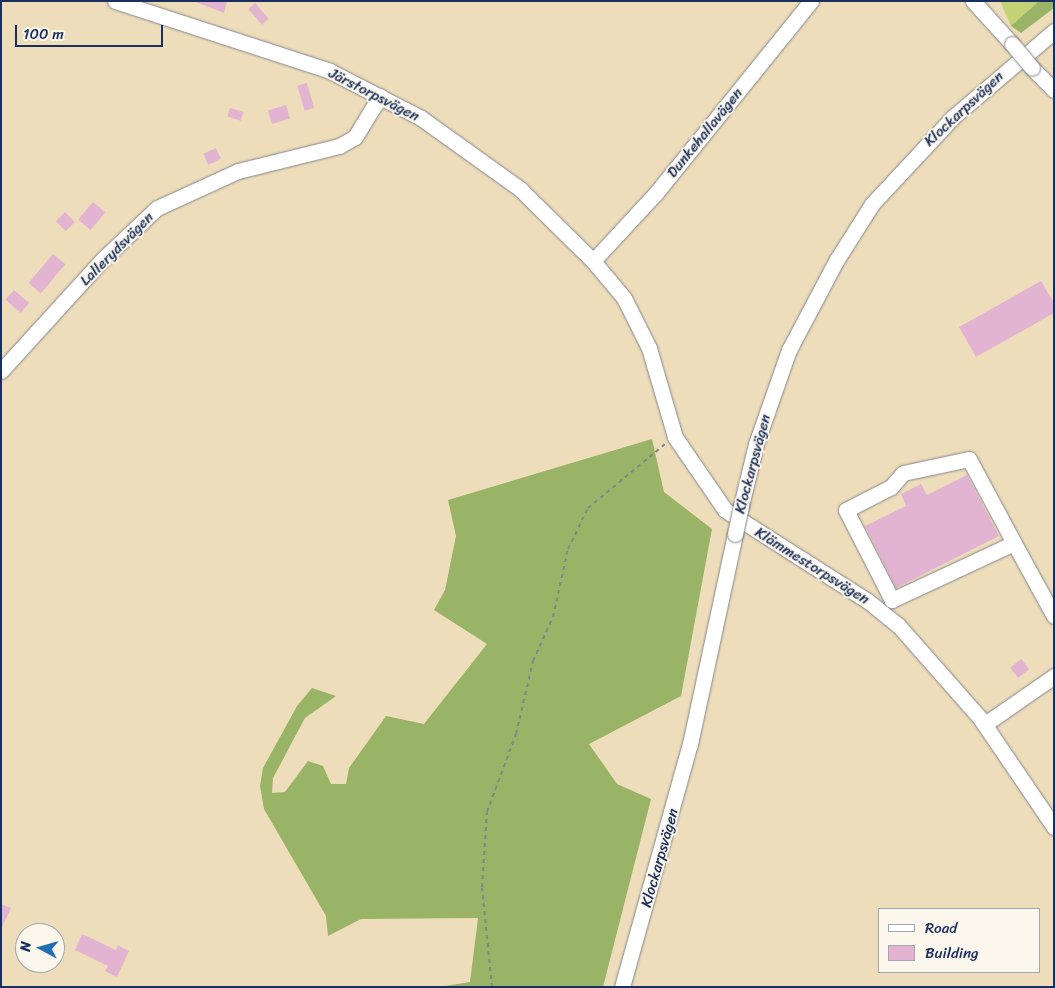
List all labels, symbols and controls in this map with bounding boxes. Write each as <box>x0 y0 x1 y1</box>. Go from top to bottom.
scale bar <box>18 15 165 47</box>
text: 100 m <box>23 21 64 47</box>
street label: Järstorpsvägen <box>326 64 422 126</box>
street label: Klockarpsvägen <box>921 68 1007 150</box>
street label: Dunkehallavägen <box>663 85 747 181</box>
street label: Lallerydsvägen <box>76 208 158 290</box>
street label: Klockarpsvägen <box>731 412 775 516</box>
street label: Klämmestorpsvägen <box>751 524 873 608</box>
street label: Klockarpsvägen <box>637 806 683 910</box>
legend <box>878 908 1040 973</box>
text: Road <box>925 915 957 941</box>
north arrow <box>15 923 65 973</box>
text: N <box>13 940 39 953</box>
text: Building <box>925 940 979 966</box>

